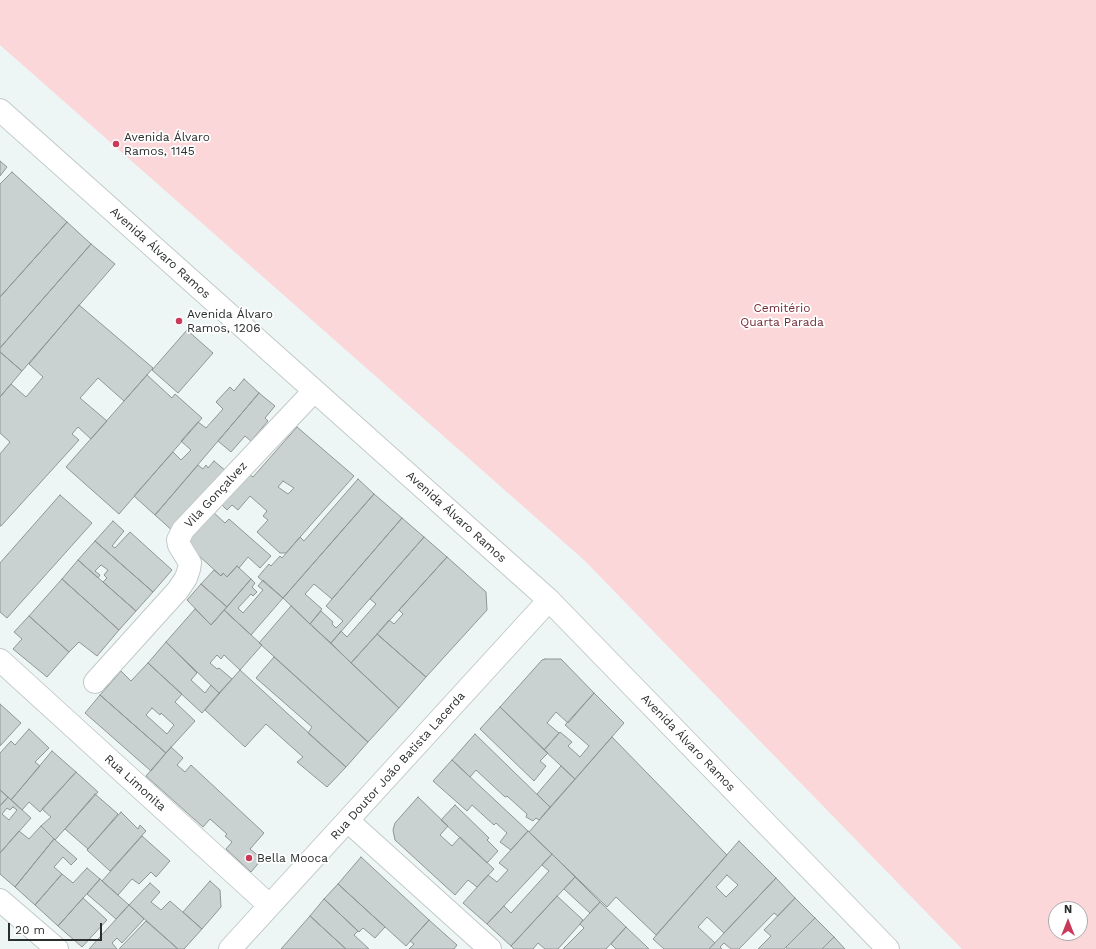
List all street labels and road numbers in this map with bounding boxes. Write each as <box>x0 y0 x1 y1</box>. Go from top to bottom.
street label: Avenida Álvaro Ramos <box>107 204 213 302</box>
street label: Vila Gonçalvez <box>182 459 250 531</box>
street label: Avenida Álvaro Ramos <box>403 468 509 566</box>
street label: Rua Doutor João Batista Lacerda <box>328 689 468 843</box>
street label: Avenida Álvaro Ramos <box>638 691 738 795</box>
street label: Rua Limonita <box>101 752 169 814</box>

